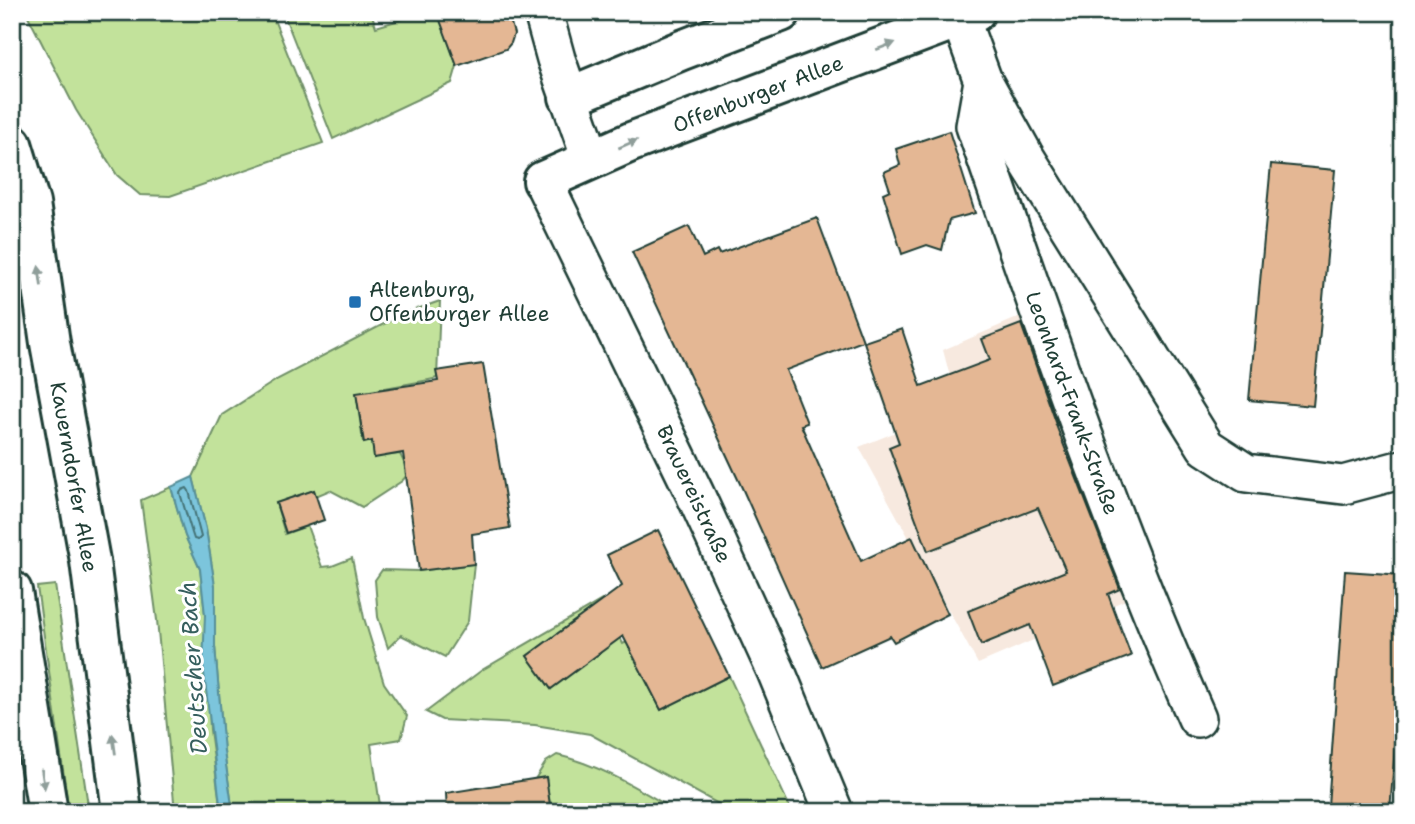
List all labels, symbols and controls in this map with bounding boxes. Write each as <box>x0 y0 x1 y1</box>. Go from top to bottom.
one-way arrow <box>876 40 897 51</box>
street label: Offenburger Allee <box>669 49 847 139</box>
one-way arrow <box>617 138 638 149</box>
one-way arrow <box>34 265 45 287</box>
place label: Altenburg, Offenburger Allee <box>369 276 550 328</box>
street label: Leonhard-Frank-Straße <box>1019 287 1125 519</box>
marker: Altenburg, Offenburger Allee <box>347 294 363 310</box>
street label: Kauerndorfer Allee <box>43 380 105 574</box>
street label: Brauereistraße <box>650 421 738 567</box>
water label: Deutscher Bach <box>172 581 214 755</box>
one-way arrow <box>108 733 119 755</box>
one-way arrow <box>38 768 49 790</box>

